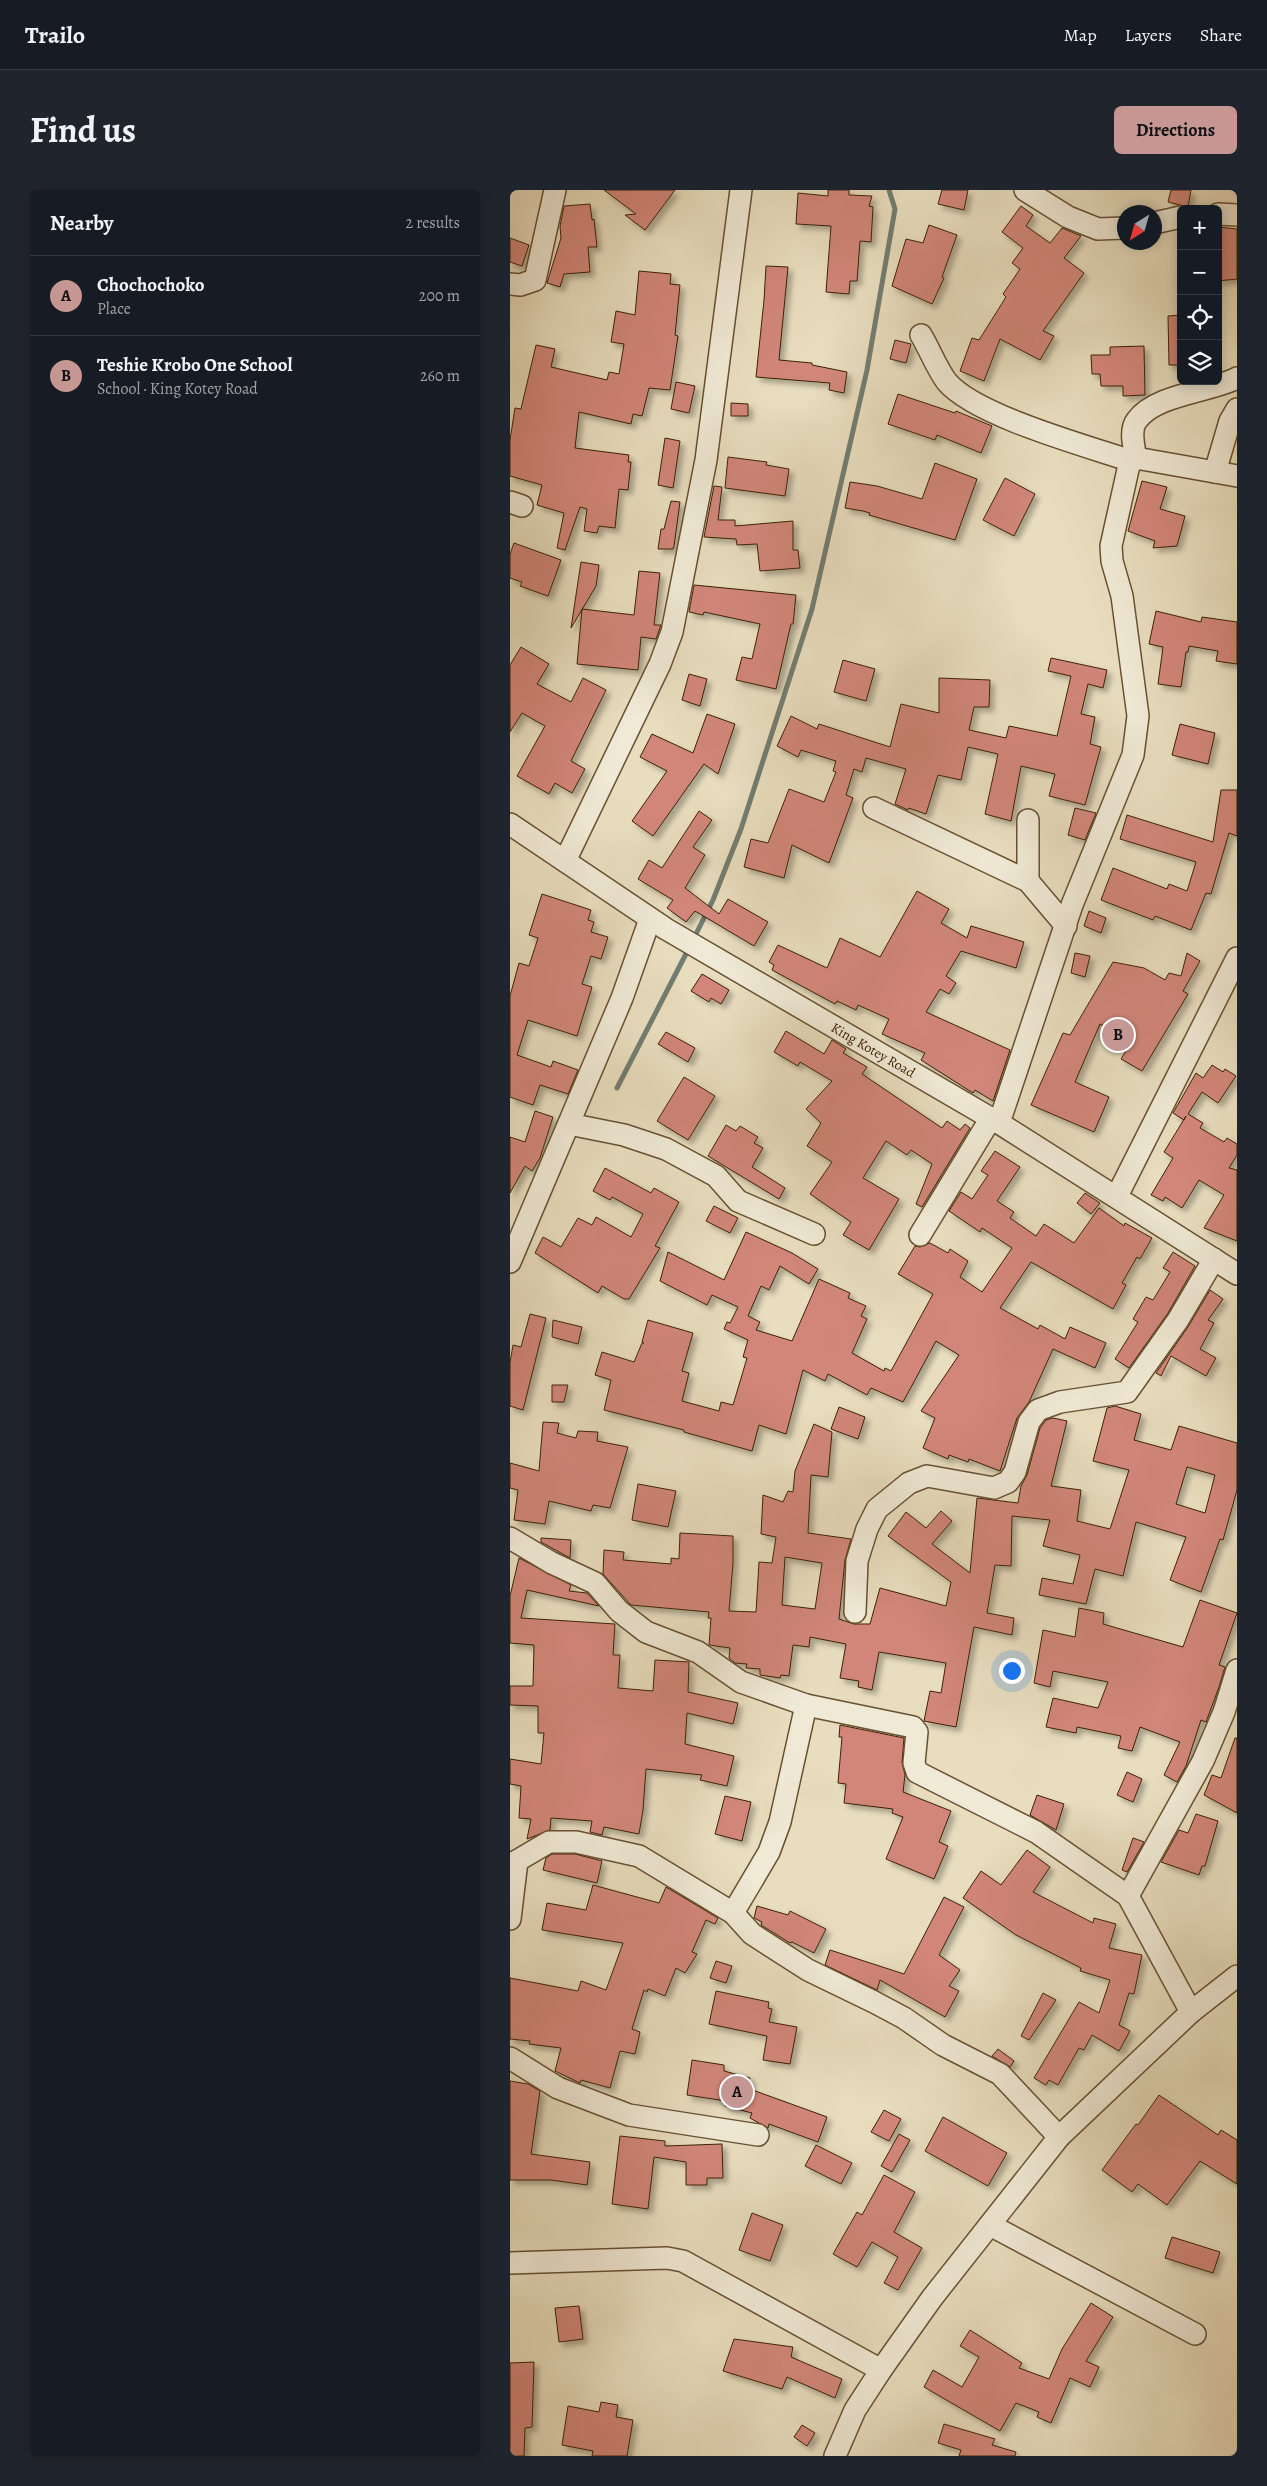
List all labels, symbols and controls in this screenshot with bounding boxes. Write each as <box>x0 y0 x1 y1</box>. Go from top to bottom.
text: Trailo <box>25 19 85 51</box>
text: Map <box>1064 23 1097 47</box>
text: Layers <box>1125 23 1172 47</box>
text: Share <box>1200 23 1242 47</box>
text: Find us <box>30 106 136 154</box>
button: Directions <box>1114 106 1237 154</box>
north arrow <box>1117 205 1162 250</box>
map controls <box>1177 205 1222 385</box>
button: + <box>1177 205 1222 250</box>
text: Nearby <box>50 209 113 237</box>
text: 2 results <box>405 212 460 234</box>
button: − <box>1177 250 1222 295</box>
text: Chochochoko <box>97 272 205 298</box>
text: A <box>61 285 71 307</box>
text: 200 m <box>419 285 460 307</box>
button: locate <box>1177 295 1222 340</box>
text: Place <box>97 298 131 320</box>
button: layers <box>1177 340 1222 385</box>
text: Teshie Krobo One School <box>97 352 293 378</box>
text: B <box>61 365 71 387</box>
text: 260 m <box>420 365 460 387</box>
text: School · King Kotey Road <box>97 378 258 400</box>
pin: B <box>1102 1016 1134 1054</box>
street label: King Kotey Road <box>828 1018 919 1082</box>
your location <box>999 1658 1025 1684</box>
pin: A <box>721 2073 753 2111</box>

